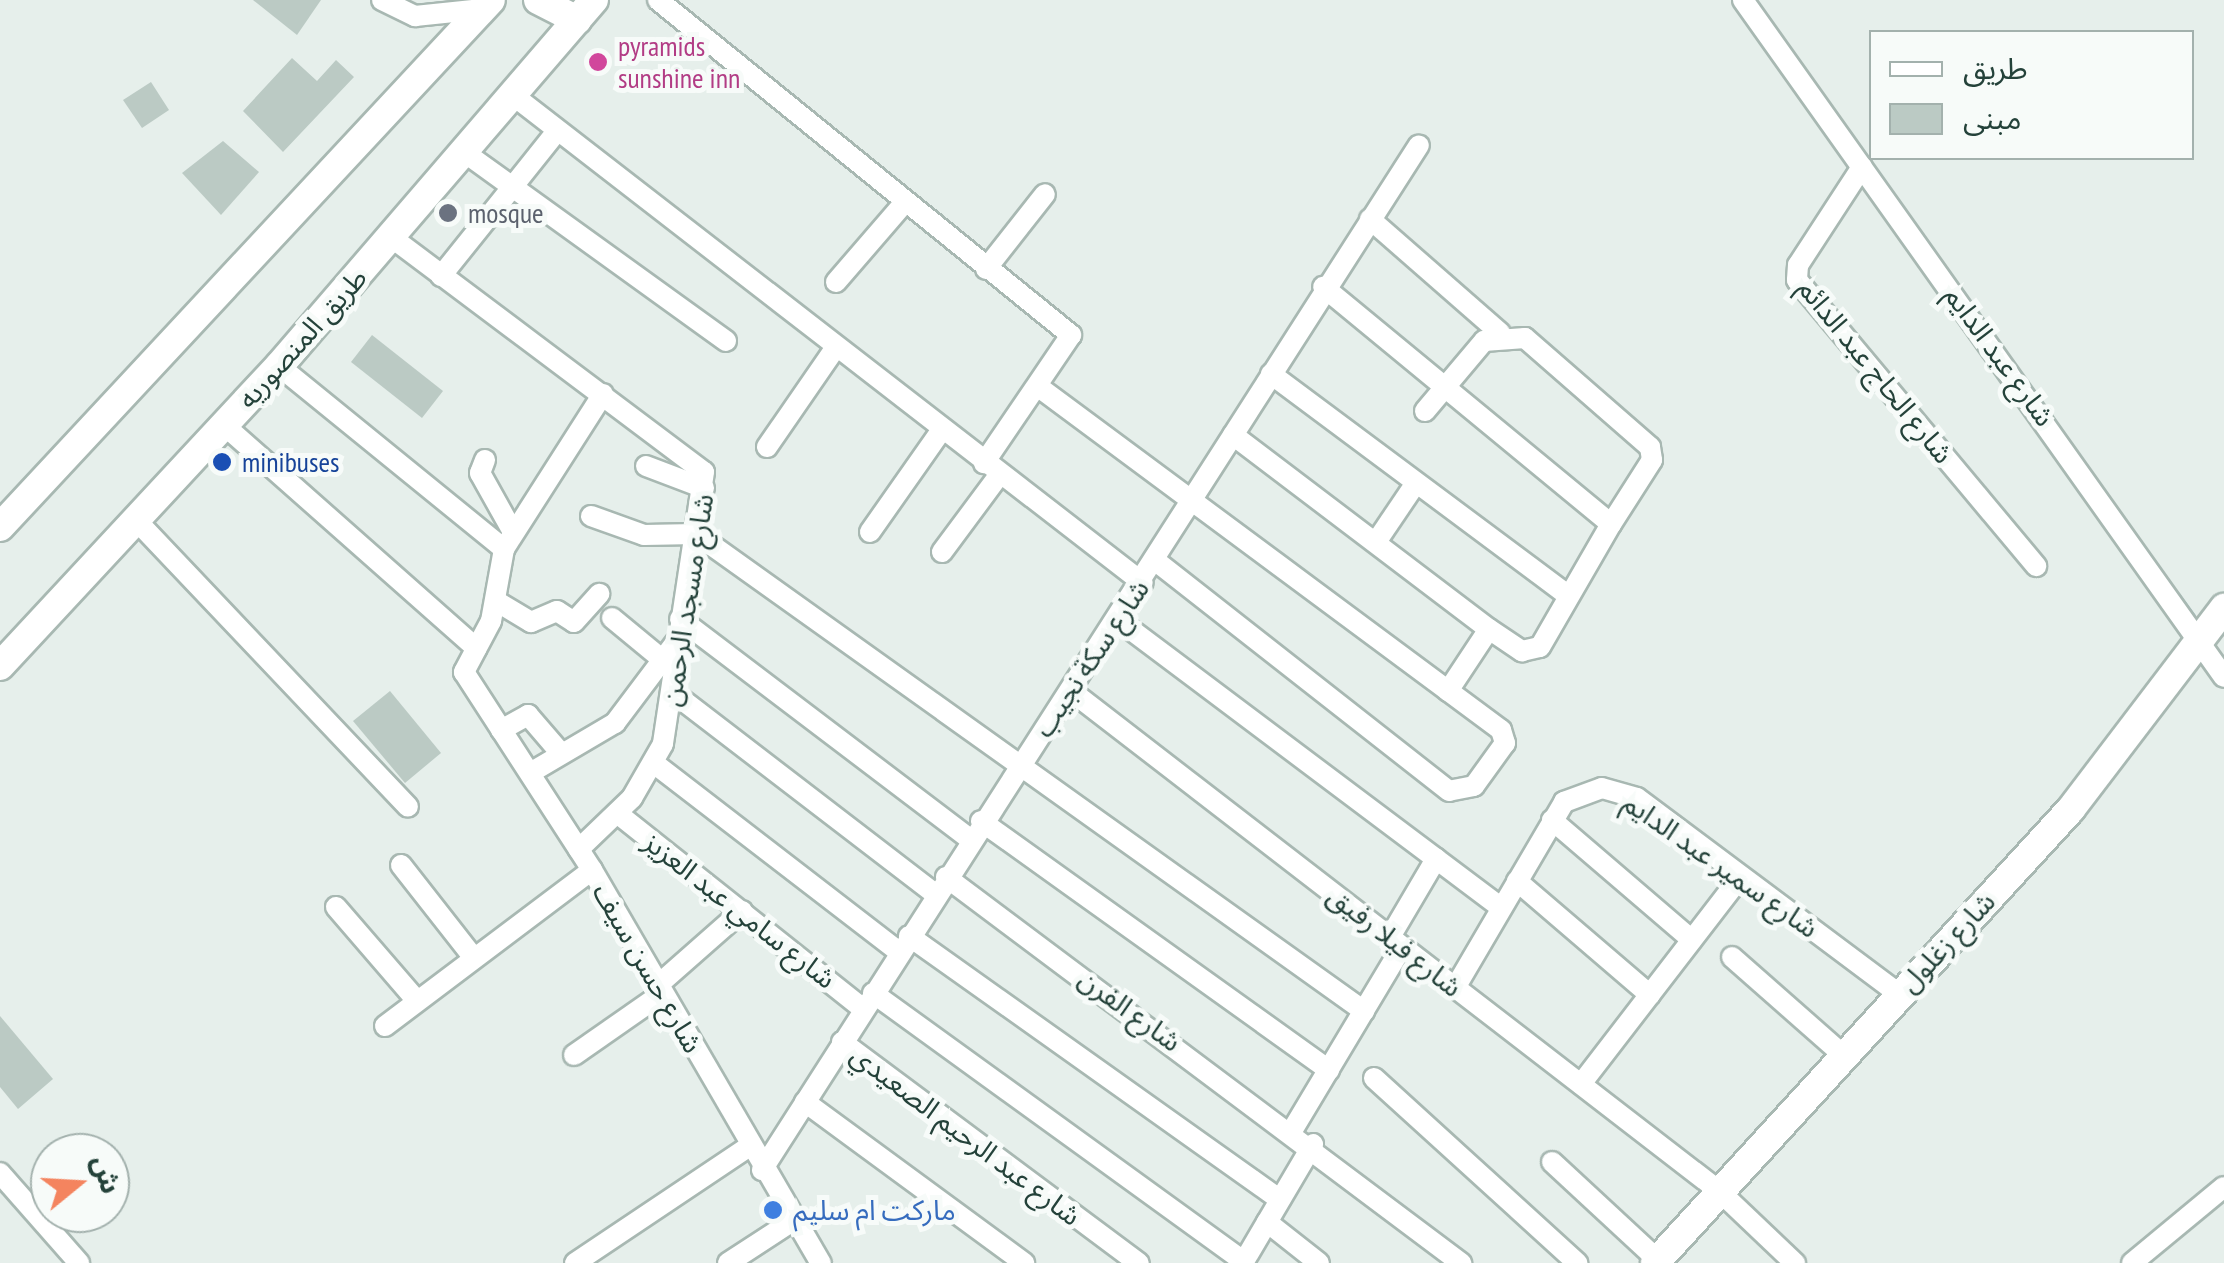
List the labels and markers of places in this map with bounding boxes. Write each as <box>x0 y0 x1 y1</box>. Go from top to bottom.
place label: pyramids sunshine inn <box>618 29 740 95</box>
marker: pyramids sunshine inn <box>587 51 609 73</box>
place label: mosque <box>468 196 544 230</box>
marker: mosque <box>437 202 459 224</box>
place label: minibuses <box>242 445 339 479</box>
marker: minibuses <box>211 451 233 473</box>
place label: ماركت ام سليم <box>793 1193 956 1227</box>
marker: ماركت ام سليم <box>762 1199 784 1221</box>

